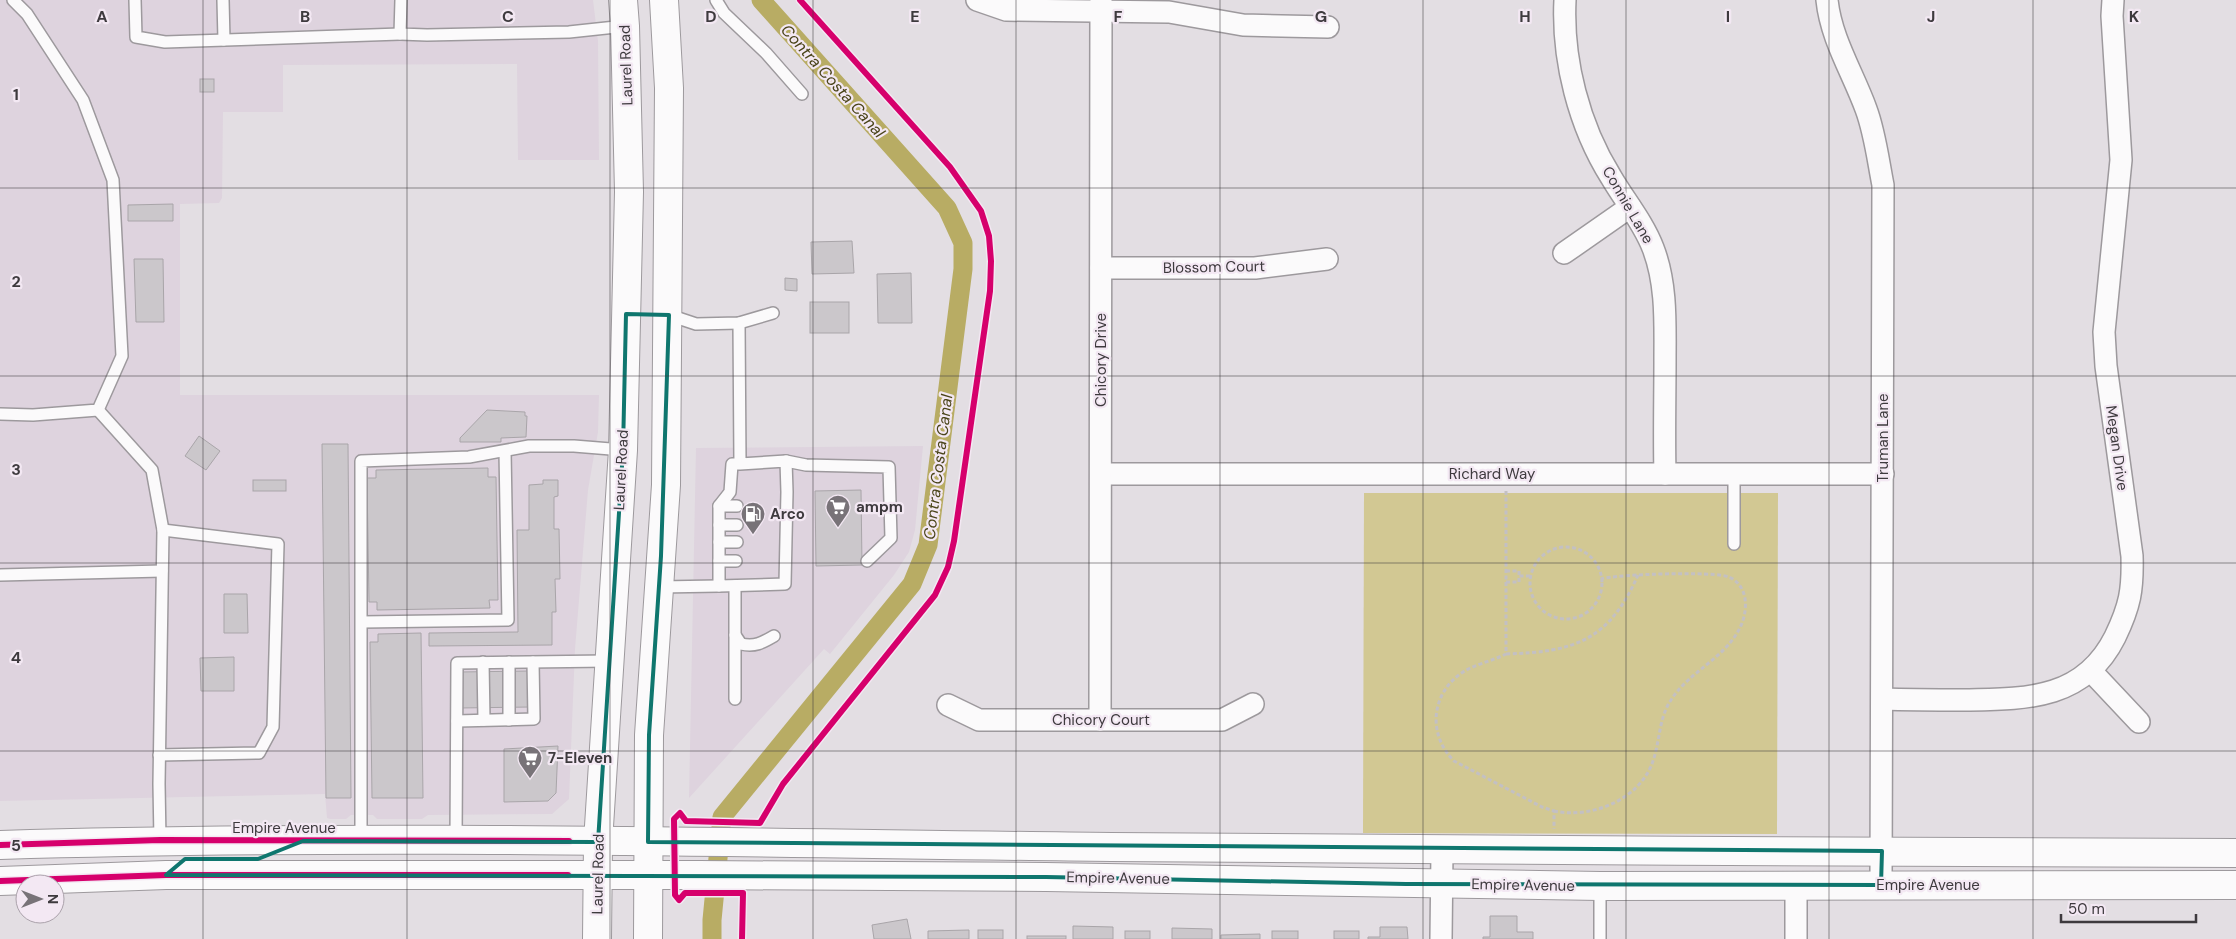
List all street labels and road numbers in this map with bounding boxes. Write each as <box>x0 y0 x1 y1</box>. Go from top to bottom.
street label: Laurel Road <box>615 24 637 106</box>
street label: Connie Lane <box>1598 163 1658 247</box>
street label: Blossom Court <box>1163 256 1265 278</box>
street label: Chicory Drive <box>1091 313 1111 407</box>
street label: Truman Lane <box>1873 393 1893 483</box>
street label: Megan Drive <box>2101 404 2133 492</box>
street label: Laurel Road <box>609 429 633 511</box>
street label: Richard Way <box>1449 464 1536 484</box>
street label: Chicory Court <box>1052 710 1150 730</box>
street label: Empire Avenue <box>232 818 336 838</box>
street label: Laurel Road <box>587 833 609 915</box>
street label: Empire Avenue <box>1066 867 1170 889</box>
street label: Empire Avenue <box>1471 874 1575 896</box>
street label: Empire Avenue <box>1876 875 1980 895</box>

